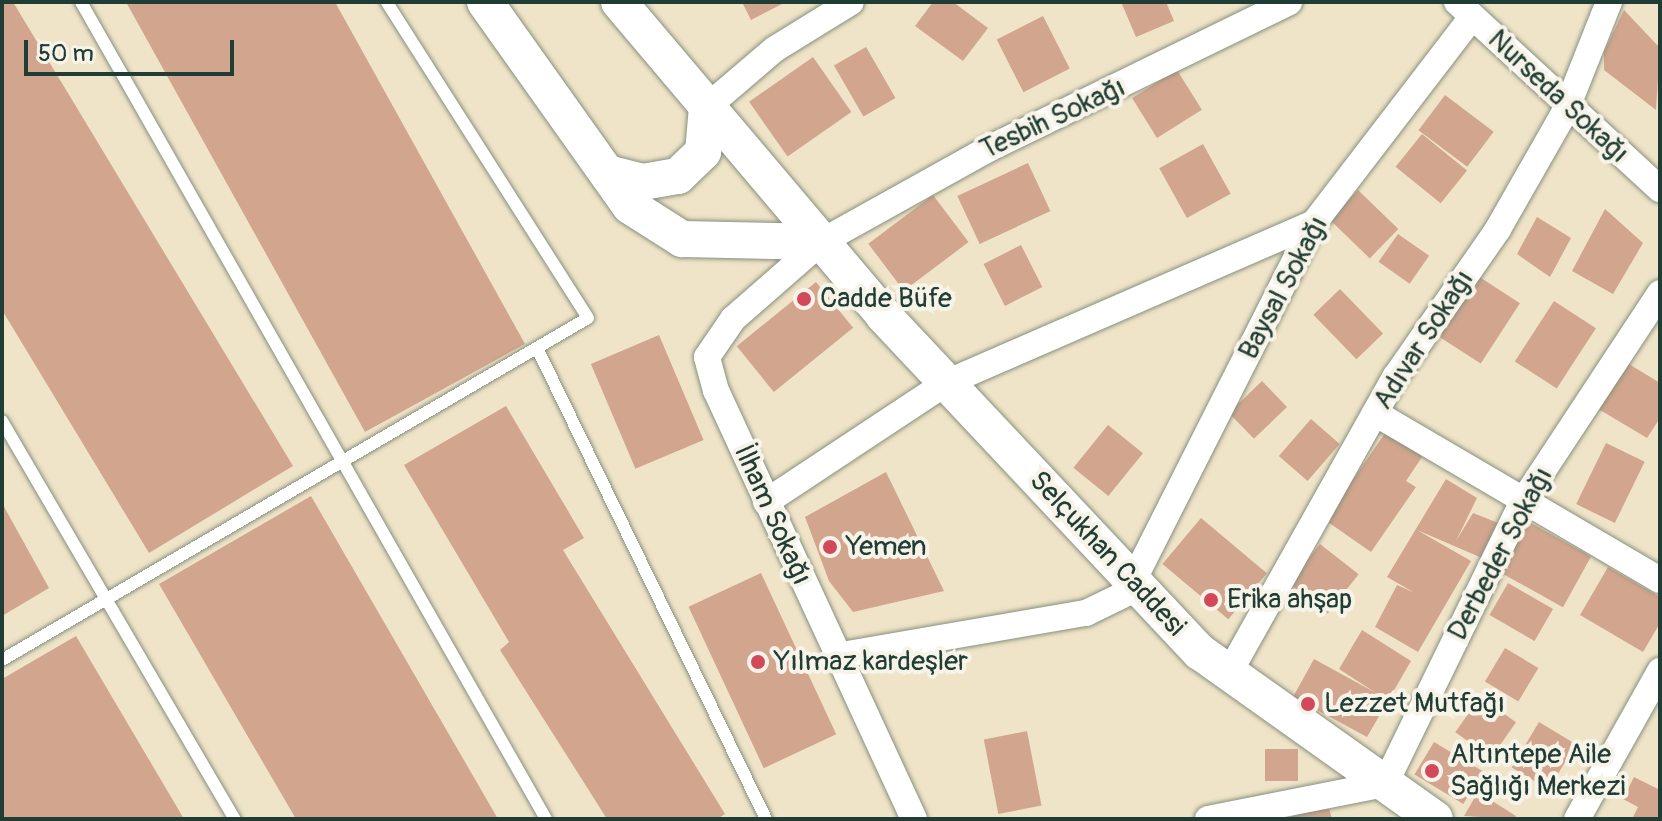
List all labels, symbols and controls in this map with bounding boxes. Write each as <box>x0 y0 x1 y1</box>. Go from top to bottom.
street label: Nurseda Sokağı <box>1481 23 1635 171</box>
scale bar <box>28 24 238 74</box>
text: 50 m <box>38 39 94 68</box>
street label: Tesbih Sokağı <box>975 71 1131 167</box>
street label: Baysal Sokağı <box>1232 211 1336 365</box>
street label: Adıvar Sokağı <box>1367 264 1481 416</box>
place label: Cadde Büfe <box>820 282 952 316</box>
marker: Cadde Büfe <box>795 290 813 308</box>
street label: İlham Sokağı <box>726 440 818 590</box>
street label: Derbeder Sokağı <box>1441 462 1561 646</box>
street label: Selçukhan Caddesi <box>1022 464 1192 644</box>
place label: Yemen <box>846 530 927 564</box>
marker: Yemen <box>821 538 839 556</box>
place label: Erika ahşap <box>1227 583 1352 617</box>
marker: Erika ahşap <box>1202 591 1220 609</box>
place label: Yılmaz kardeşler <box>774 645 968 679</box>
marker: Yılmaz kardeşler <box>749 653 767 671</box>
place label: Lezzet Mutfağı <box>1324 687 1505 721</box>
marker: Lezzet Mutfağı <box>1299 695 1317 713</box>
place label: Altıntepe Aile Sağlığı Merkezi <box>1450 738 1625 804</box>
marker: Altıntepe Aile Sağlığı Merkezi <box>1421 760 1443 782</box>

